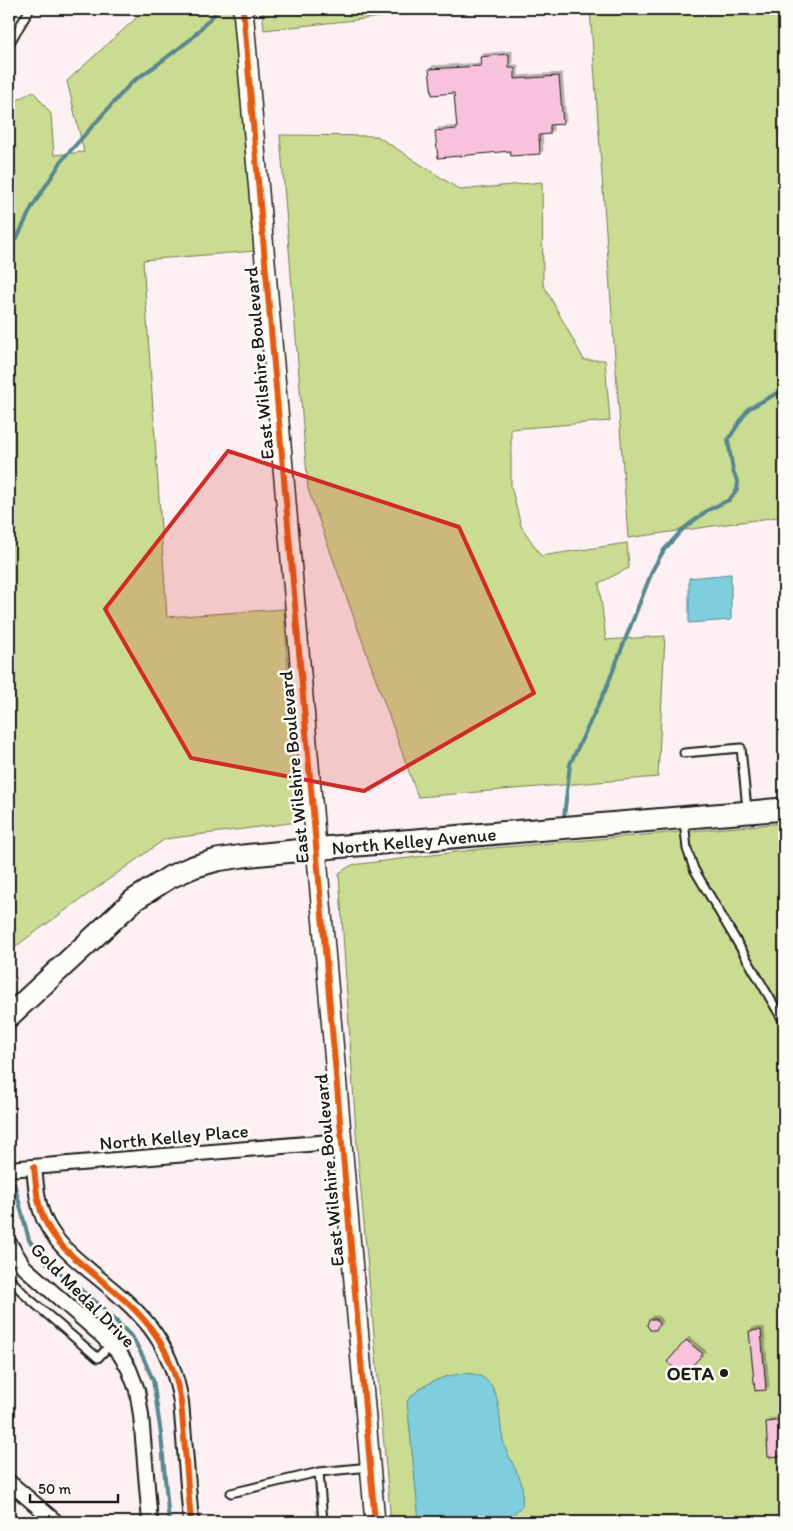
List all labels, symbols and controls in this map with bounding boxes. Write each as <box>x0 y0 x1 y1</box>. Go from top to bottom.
street label: East Wilshire Boulevard <box>239 265 279 460</box>
street label: East Wilshire Boulevard <box>274 669 314 864</box>
street label: North Kelley Avenue <box>331 822 497 860</box>
street label: East Wilshire Boulevard <box>309 1072 349 1267</box>
street label: North Kelley Place <box>99 1119 249 1155</box>
street label: Gold Medal Drive <box>26 1238 140 1352</box>
place label: OETA <box>667 1362 715 1385</box>
marker: OETA <box>718 1367 730 1379</box>
scale bar <box>30 1471 118 1503</box>
text: 50 m <box>38 1480 71 1498</box>

